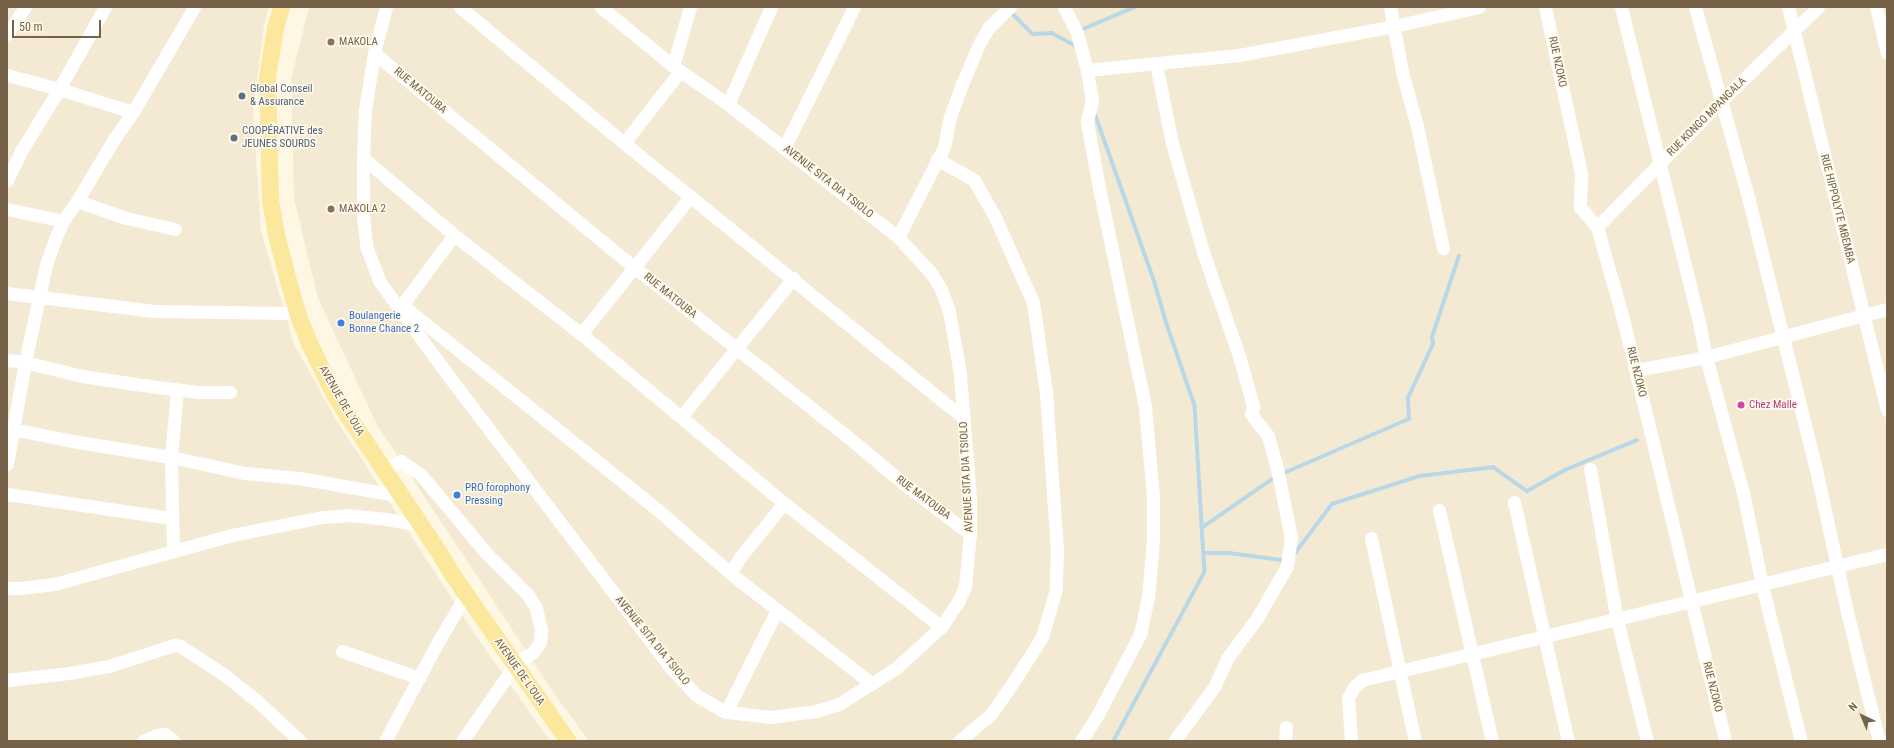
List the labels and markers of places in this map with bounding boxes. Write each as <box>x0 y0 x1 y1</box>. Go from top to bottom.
place label: MAKOLA <box>339 35 378 49</box>
marker: MAKOLA <box>326 37 336 47</box>
place label: Global Conseil & Assurance <box>250 83 313 109</box>
marker: Global Conseil & Assurance <box>237 91 247 101</box>
place label: COOPÉRATIVE des JEUNES SOURDS <box>242 125 323 151</box>
marker: COOPÉRATIVE des JEUNES SOURDS <box>229 133 239 143</box>
place label: MAKOLA 2 <box>339 202 386 216</box>
marker: MAKOLA 2 <box>326 204 336 214</box>
place label: Boulangerie Bonne Chance 2 <box>349 310 419 336</box>
marker: Boulangerie Bonne Chance 2 <box>336 318 346 328</box>
place label: Chez Malle <box>1749 398 1797 412</box>
marker: Chez Malle <box>1736 400 1746 410</box>
place label: PRO forophony Pressing <box>465 482 530 508</box>
marker: PRO forophony Pressing <box>452 490 462 500</box>

